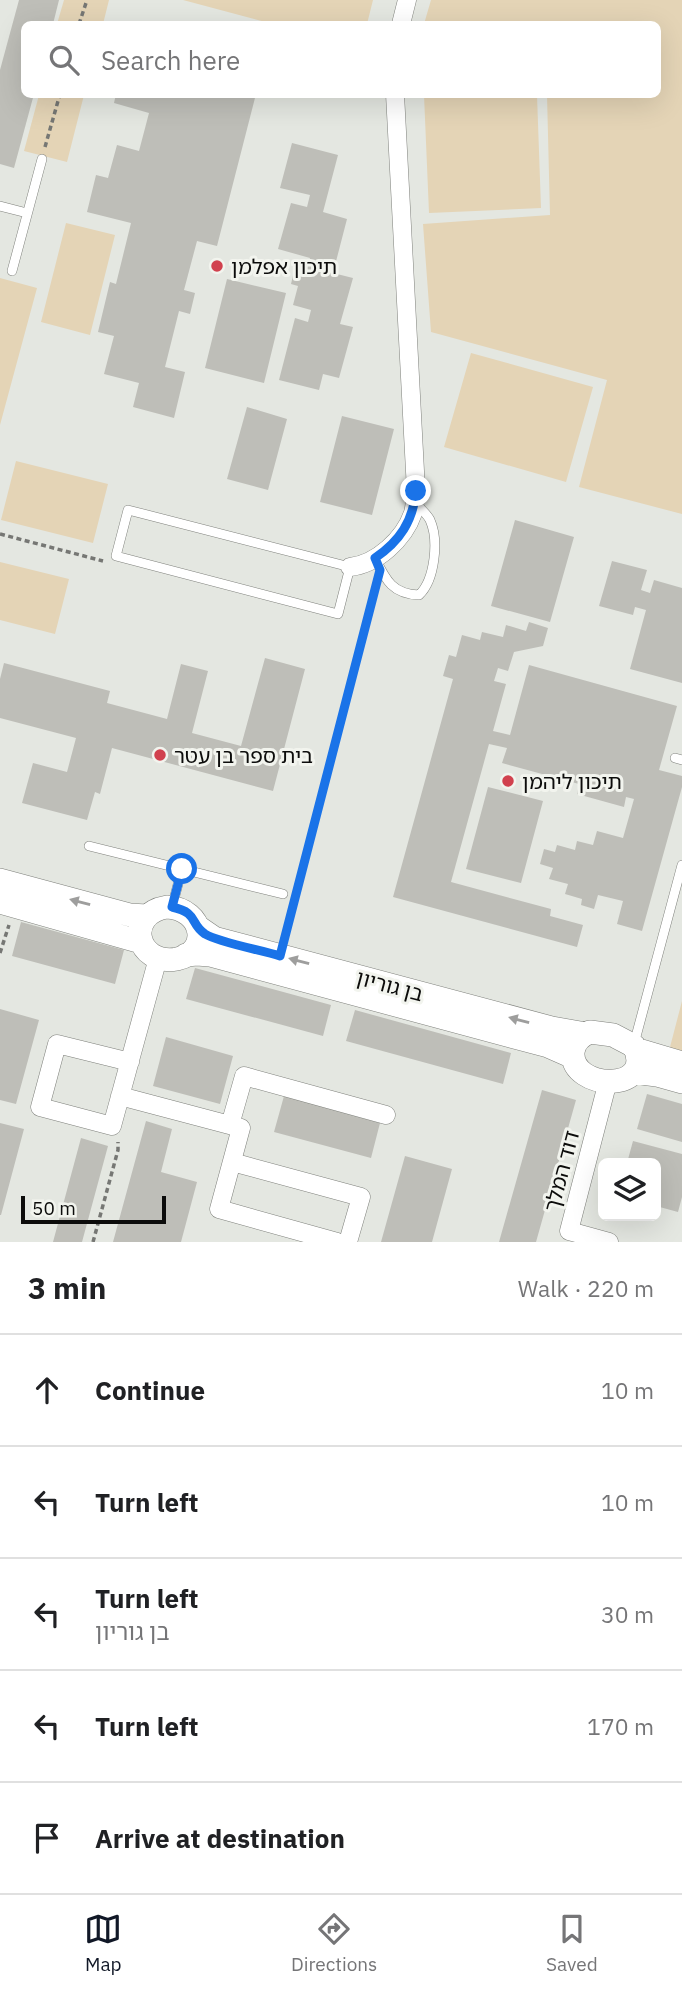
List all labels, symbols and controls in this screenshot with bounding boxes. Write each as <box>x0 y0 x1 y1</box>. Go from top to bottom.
search box <box>21 21 661 98</box>
icon: search <box>45 41 83 79</box>
text: Search here <box>101 43 240 77</box>
place label: תיכון אפלמן <box>231 252 337 280</box>
marker: תיכון אפלמן <box>209 258 225 274</box>
route end <box>400 475 431 506</box>
place label: בית ספר בן עטר <box>174 741 313 769</box>
marker: בית ספר בן עטר <box>152 747 168 763</box>
place label: תיכון ליהמן <box>522 767 622 795</box>
marker: תיכון ליהמן <box>500 773 516 789</box>
route start <box>166 853 197 884</box>
one-way arrow <box>69 896 91 907</box>
one-way arrow <box>289 955 310 965</box>
street label: בן גוריון <box>353 963 427 1007</box>
one-way arrow <box>508 1014 529 1024</box>
street label: דוד המלך <box>537 1127 585 1215</box>
map controls <box>598 1158 661 1221</box>
button: layers <box>598 1158 661 1221</box>
scale bar <box>21 1193 166 1225</box>
text: 50 m <box>32 1196 76 1220</box>
text: 3 min <box>28 1268 106 1307</box>
text: Walk · 220 m <box>518 1273 654 1303</box>
icon: ahead <box>28 1371 66 1409</box>
text: Continue <box>95 1373 205 1407</box>
text: 10 m <box>601 1375 654 1405</box>
icon: left <box>28 1483 66 1521</box>
text: Turn left <box>95 1485 198 1519</box>
text: 10 m <box>601 1487 654 1517</box>
text: Turn left <box>95 1581 198 1615</box>
icon: left <box>28 1595 66 1633</box>
text: 30 m <box>601 1599 654 1629</box>
text: בן גוריון <box>95 1616 170 1646</box>
icon: left <box>28 1707 66 1745</box>
text: Turn left <box>95 1709 198 1743</box>
text: 170 m <box>587 1711 654 1741</box>
icon: arrive <box>28 1819 66 1857</box>
text: Arrive at destination <box>95 1821 345 1855</box>
tab: Map <box>84 1910 122 1976</box>
tab: Directions <box>291 1910 377 1976</box>
tab: Saved <box>546 1910 598 1976</box>

